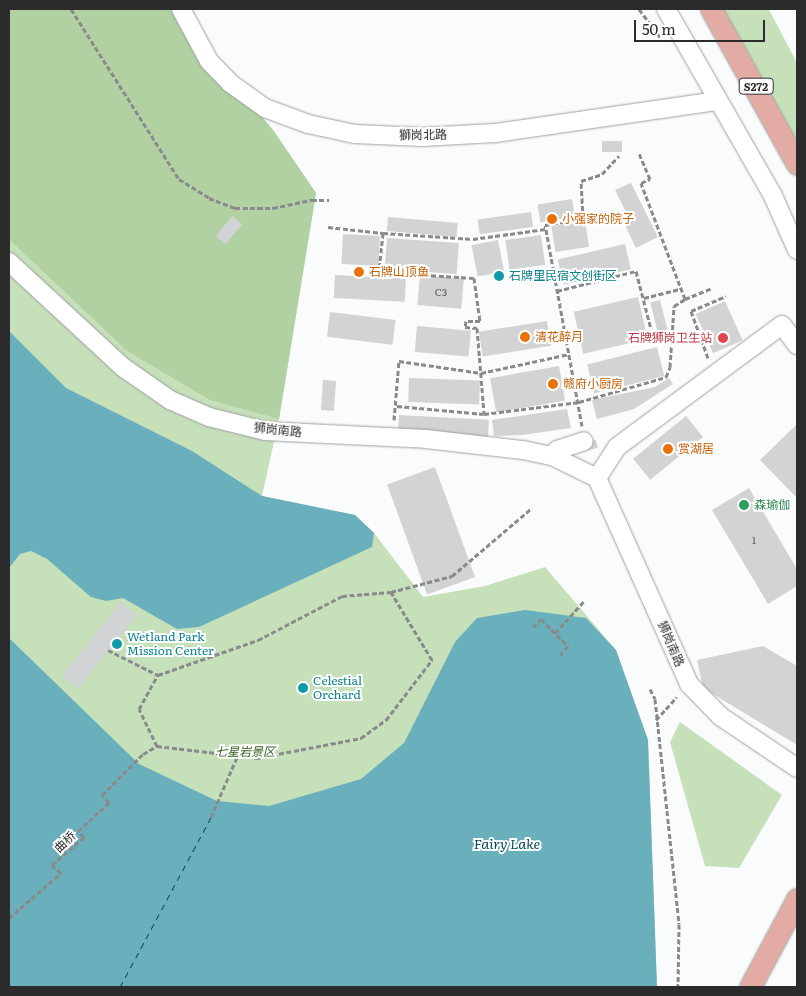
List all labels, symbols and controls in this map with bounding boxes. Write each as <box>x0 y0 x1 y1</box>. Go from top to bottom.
scale bar <box>636 10 767 42</box>
text: 50 m <box>642 17 676 40</box>
road number: S272 <box>738 78 774 94</box>
street label: 獅岗北路 <box>399 127 447 143</box>
place label: 小强家的院子 <box>562 212 634 226</box>
marker: 小强家的院子 <box>546 213 558 225</box>
place label: 石牌山顶鱼 <box>369 265 429 279</box>
marker: 石牌山顶鱼 <box>353 266 365 278</box>
place label: 石牌里民宿文创街区 <box>509 269 617 283</box>
marker: 石牌里民宿文创街区 <box>493 270 505 282</box>
house number: C3 <box>435 286 447 298</box>
place label: 清花醉月 <box>535 330 583 344</box>
marker: 清花醉月 <box>519 331 531 343</box>
place label: 石牌狮岗卫生站 <box>628 331 712 345</box>
marker: 石牌狮岗卫生站 <box>716 331 730 345</box>
place label: 赣府小厨房 <box>563 377 623 391</box>
marker: 赣府小厨房 <box>547 378 559 390</box>
street label: 狮岗南路 <box>253 420 303 440</box>
place label: 赏湖居 <box>678 442 714 456</box>
marker: 赏湖居 <box>662 443 674 455</box>
place label: 森瑜伽 <box>754 498 790 512</box>
marker: 森瑜伽 <box>738 499 750 511</box>
house number: 1 <box>752 534 756 546</box>
street label: 狮岗南路 <box>655 619 687 669</box>
place label: Wetland Park Mission Center <box>127 630 214 658</box>
marker: Wetland Park Mission Center <box>111 638 123 650</box>
place label: Celestial Orchard <box>313 674 362 702</box>
marker: Celestial Orchard <box>297 682 309 694</box>
park label: 七星岩景区 <box>215 745 275 759</box>
street label: 曲桥 <box>51 829 79 855</box>
water label: Fairy Lake <box>474 835 540 851</box>

